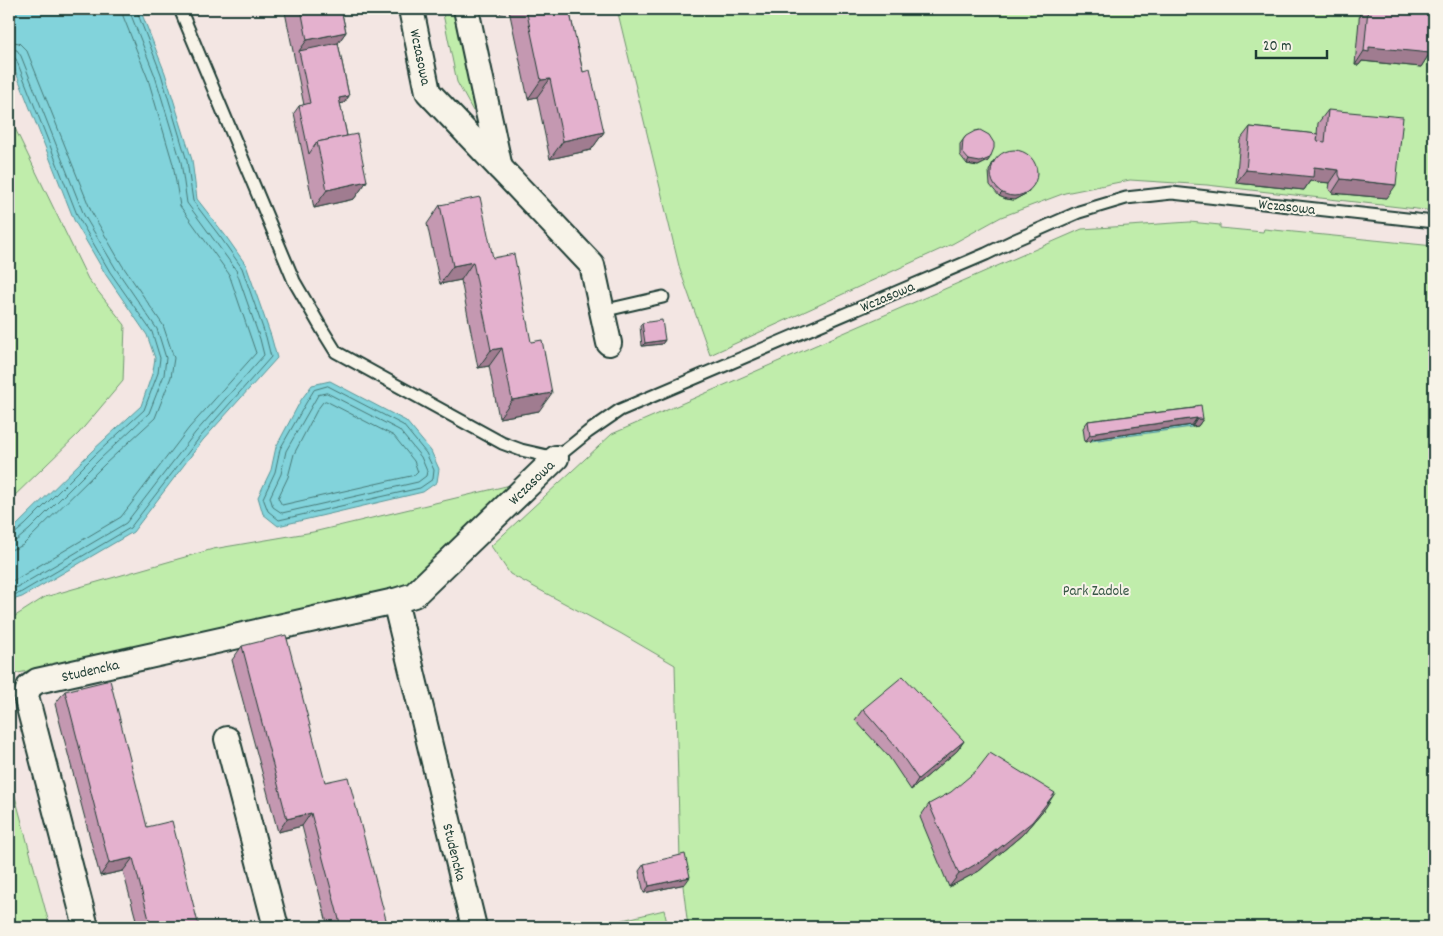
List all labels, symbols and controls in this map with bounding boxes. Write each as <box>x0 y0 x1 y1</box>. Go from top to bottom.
street label: Wczasowa <box>402 27 436 89</box>
scale bar <box>1256 28 1327 60</box>
text: 20 m <box>1263 36 1291 58</box>
street label: Wczasowa <box>1257 194 1317 222</box>
street label: Wczasowa <box>857 276 919 319</box>
street label: Wczasowa <box>504 455 561 511</box>
park label: Park Zadole <box>1063 581 1130 603</box>
street label: Studencka <box>60 654 122 689</box>
street label: Studencka <box>435 821 471 884</box>

